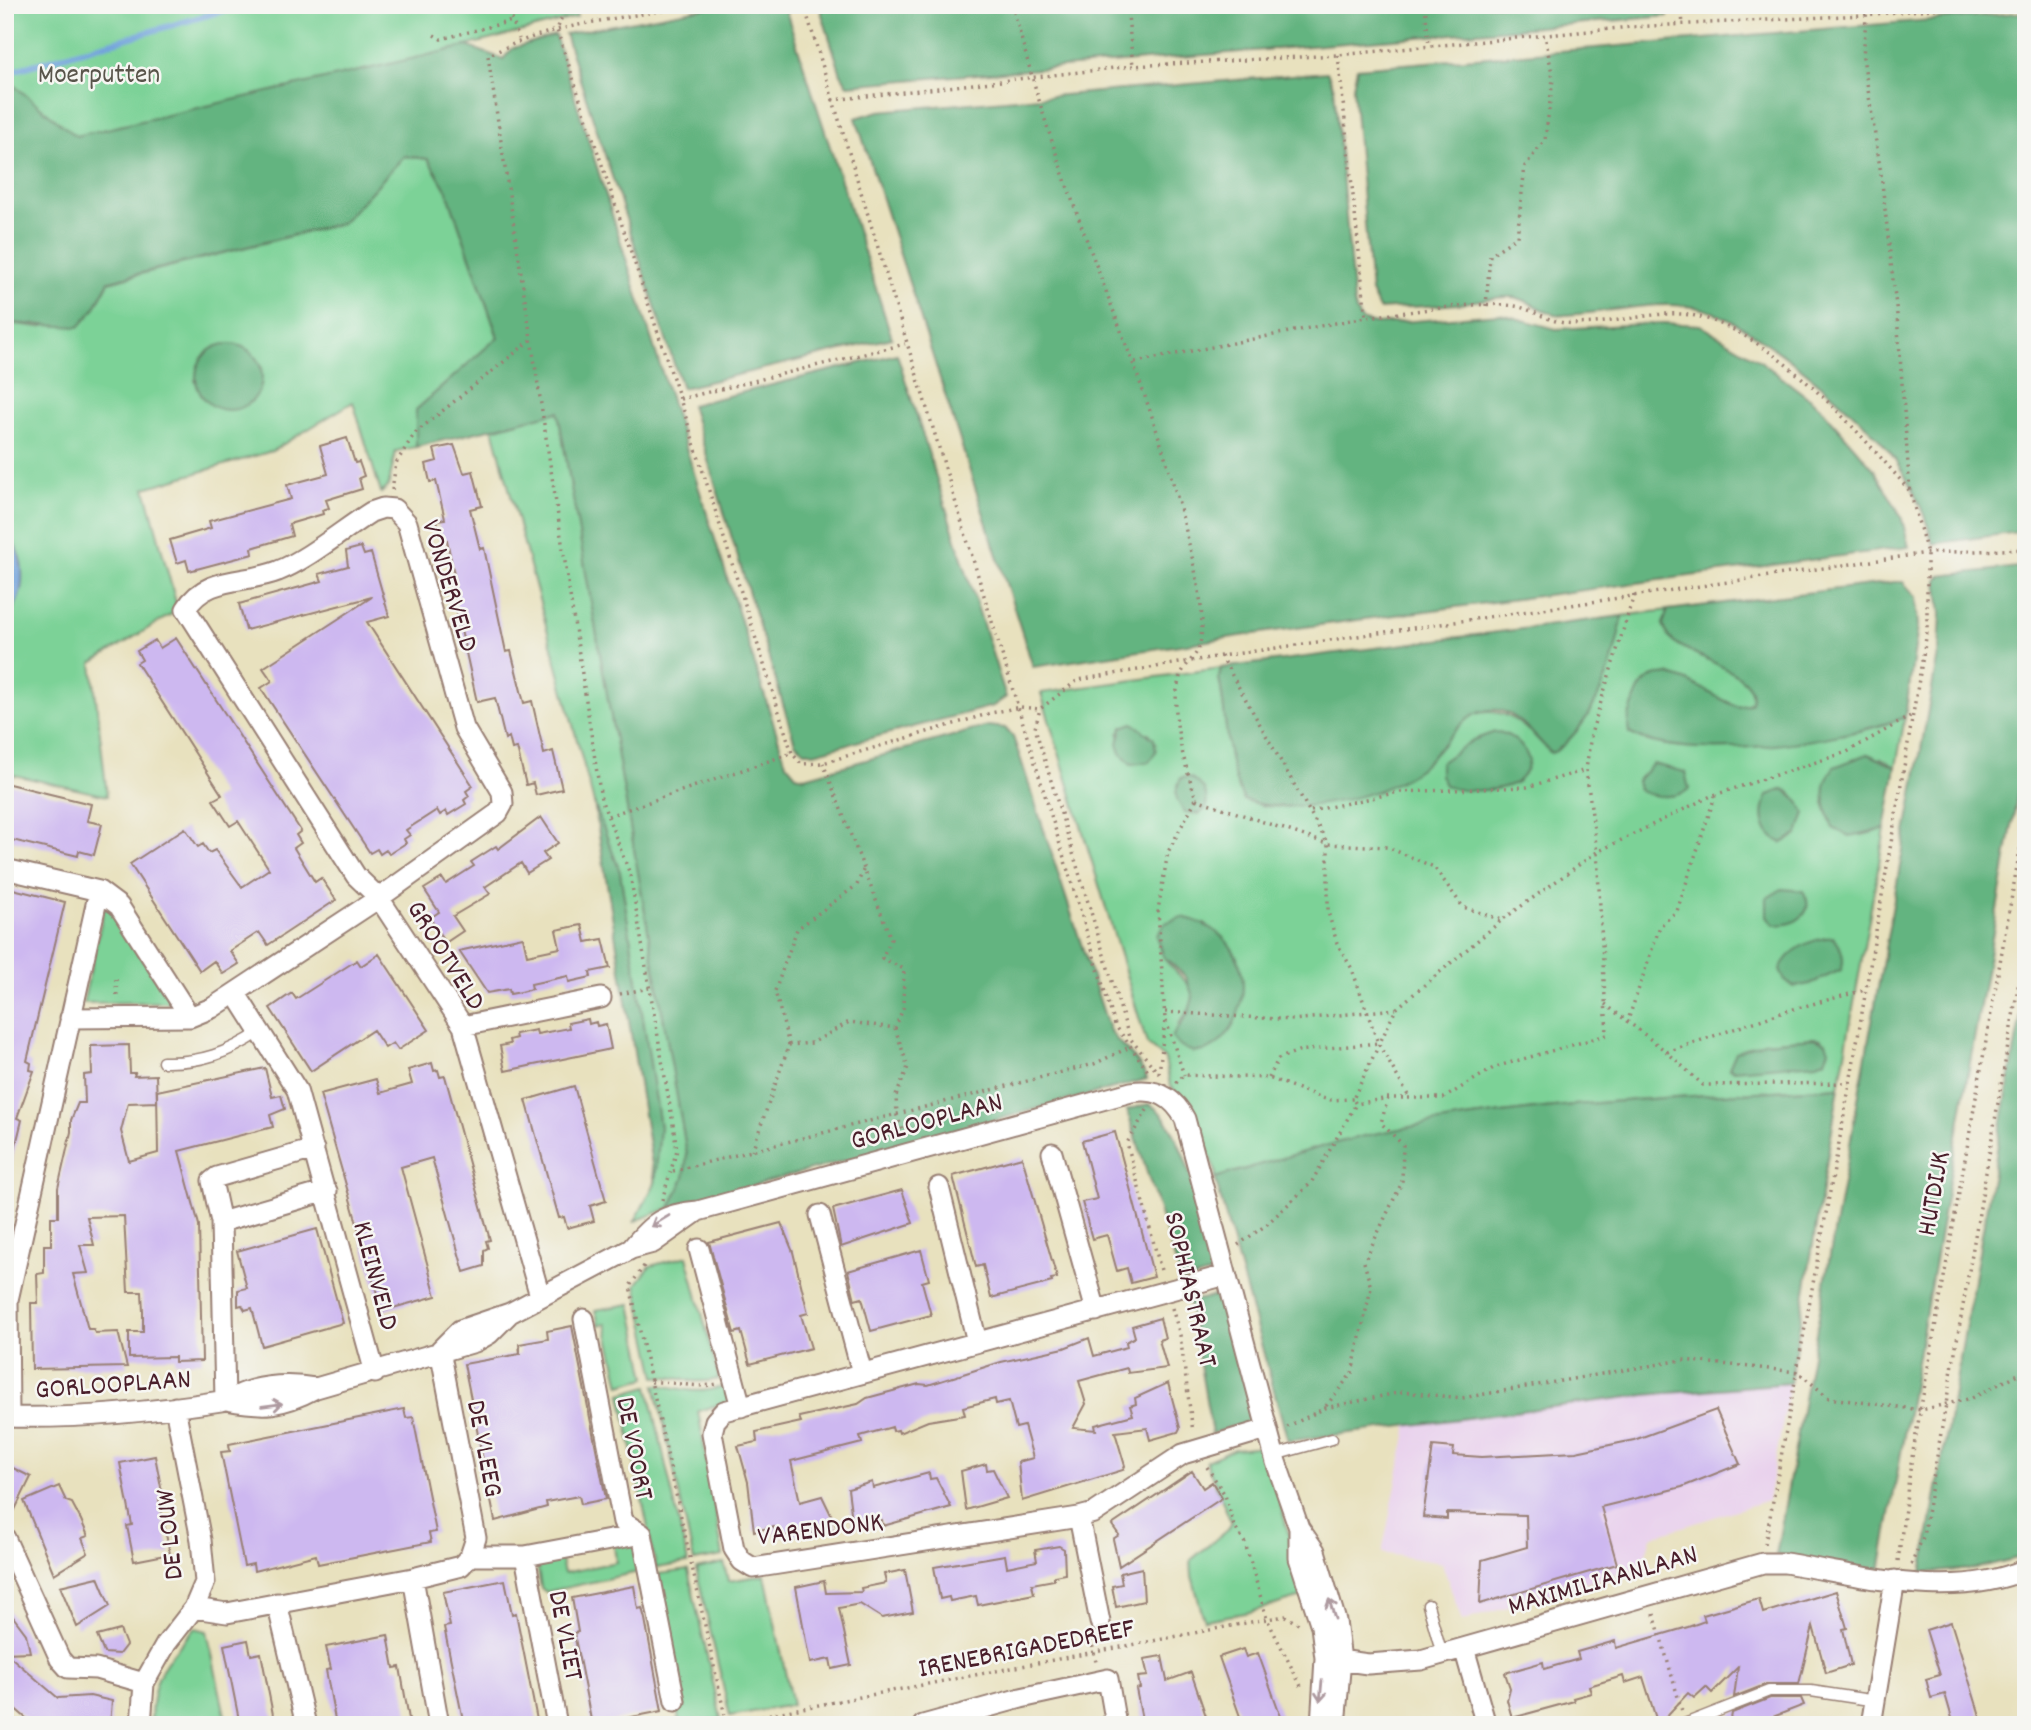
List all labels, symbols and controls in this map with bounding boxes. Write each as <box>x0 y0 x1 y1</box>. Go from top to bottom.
park label: Moerputten <box>38 57 160 97</box>
street label: VONDERVELD <box>408 515 486 657</box>
street label: GROOTVELD <box>394 894 493 1019</box>
street label: GORLOOPLAAN <box>847 1084 1008 1163</box>
street label: HUTDIJK <box>1909 1148 1963 1239</box>
street label: SOPHIASTRAAT <box>1151 1208 1225 1372</box>
one-way arrow <box>650 1214 670 1228</box>
street label: KLEINVELD <box>339 1217 407 1335</box>
street label: GORLOOPLAAN <box>34 1362 193 1412</box>
street label: DE VOORT <box>603 1394 662 1504</box>
street label: DE VLEEG <box>453 1397 511 1501</box>
one-way arrow <box>260 1398 283 1411</box>
street label: DE LOUW <box>147 1486 197 1582</box>
street label: VARENDONK <box>756 1504 886 1560</box>
street label: MAXIMILIAANLAAN <box>1504 1537 1703 1629</box>
street label: DE VLIET <box>535 1587 591 1684</box>
one-way arrow <box>1325 1598 1338 1620</box>
street label: IRENEBRIGADEDREEF <box>915 1610 1139 1692</box>
one-way arrow <box>1314 1679 1327 1701</box>

